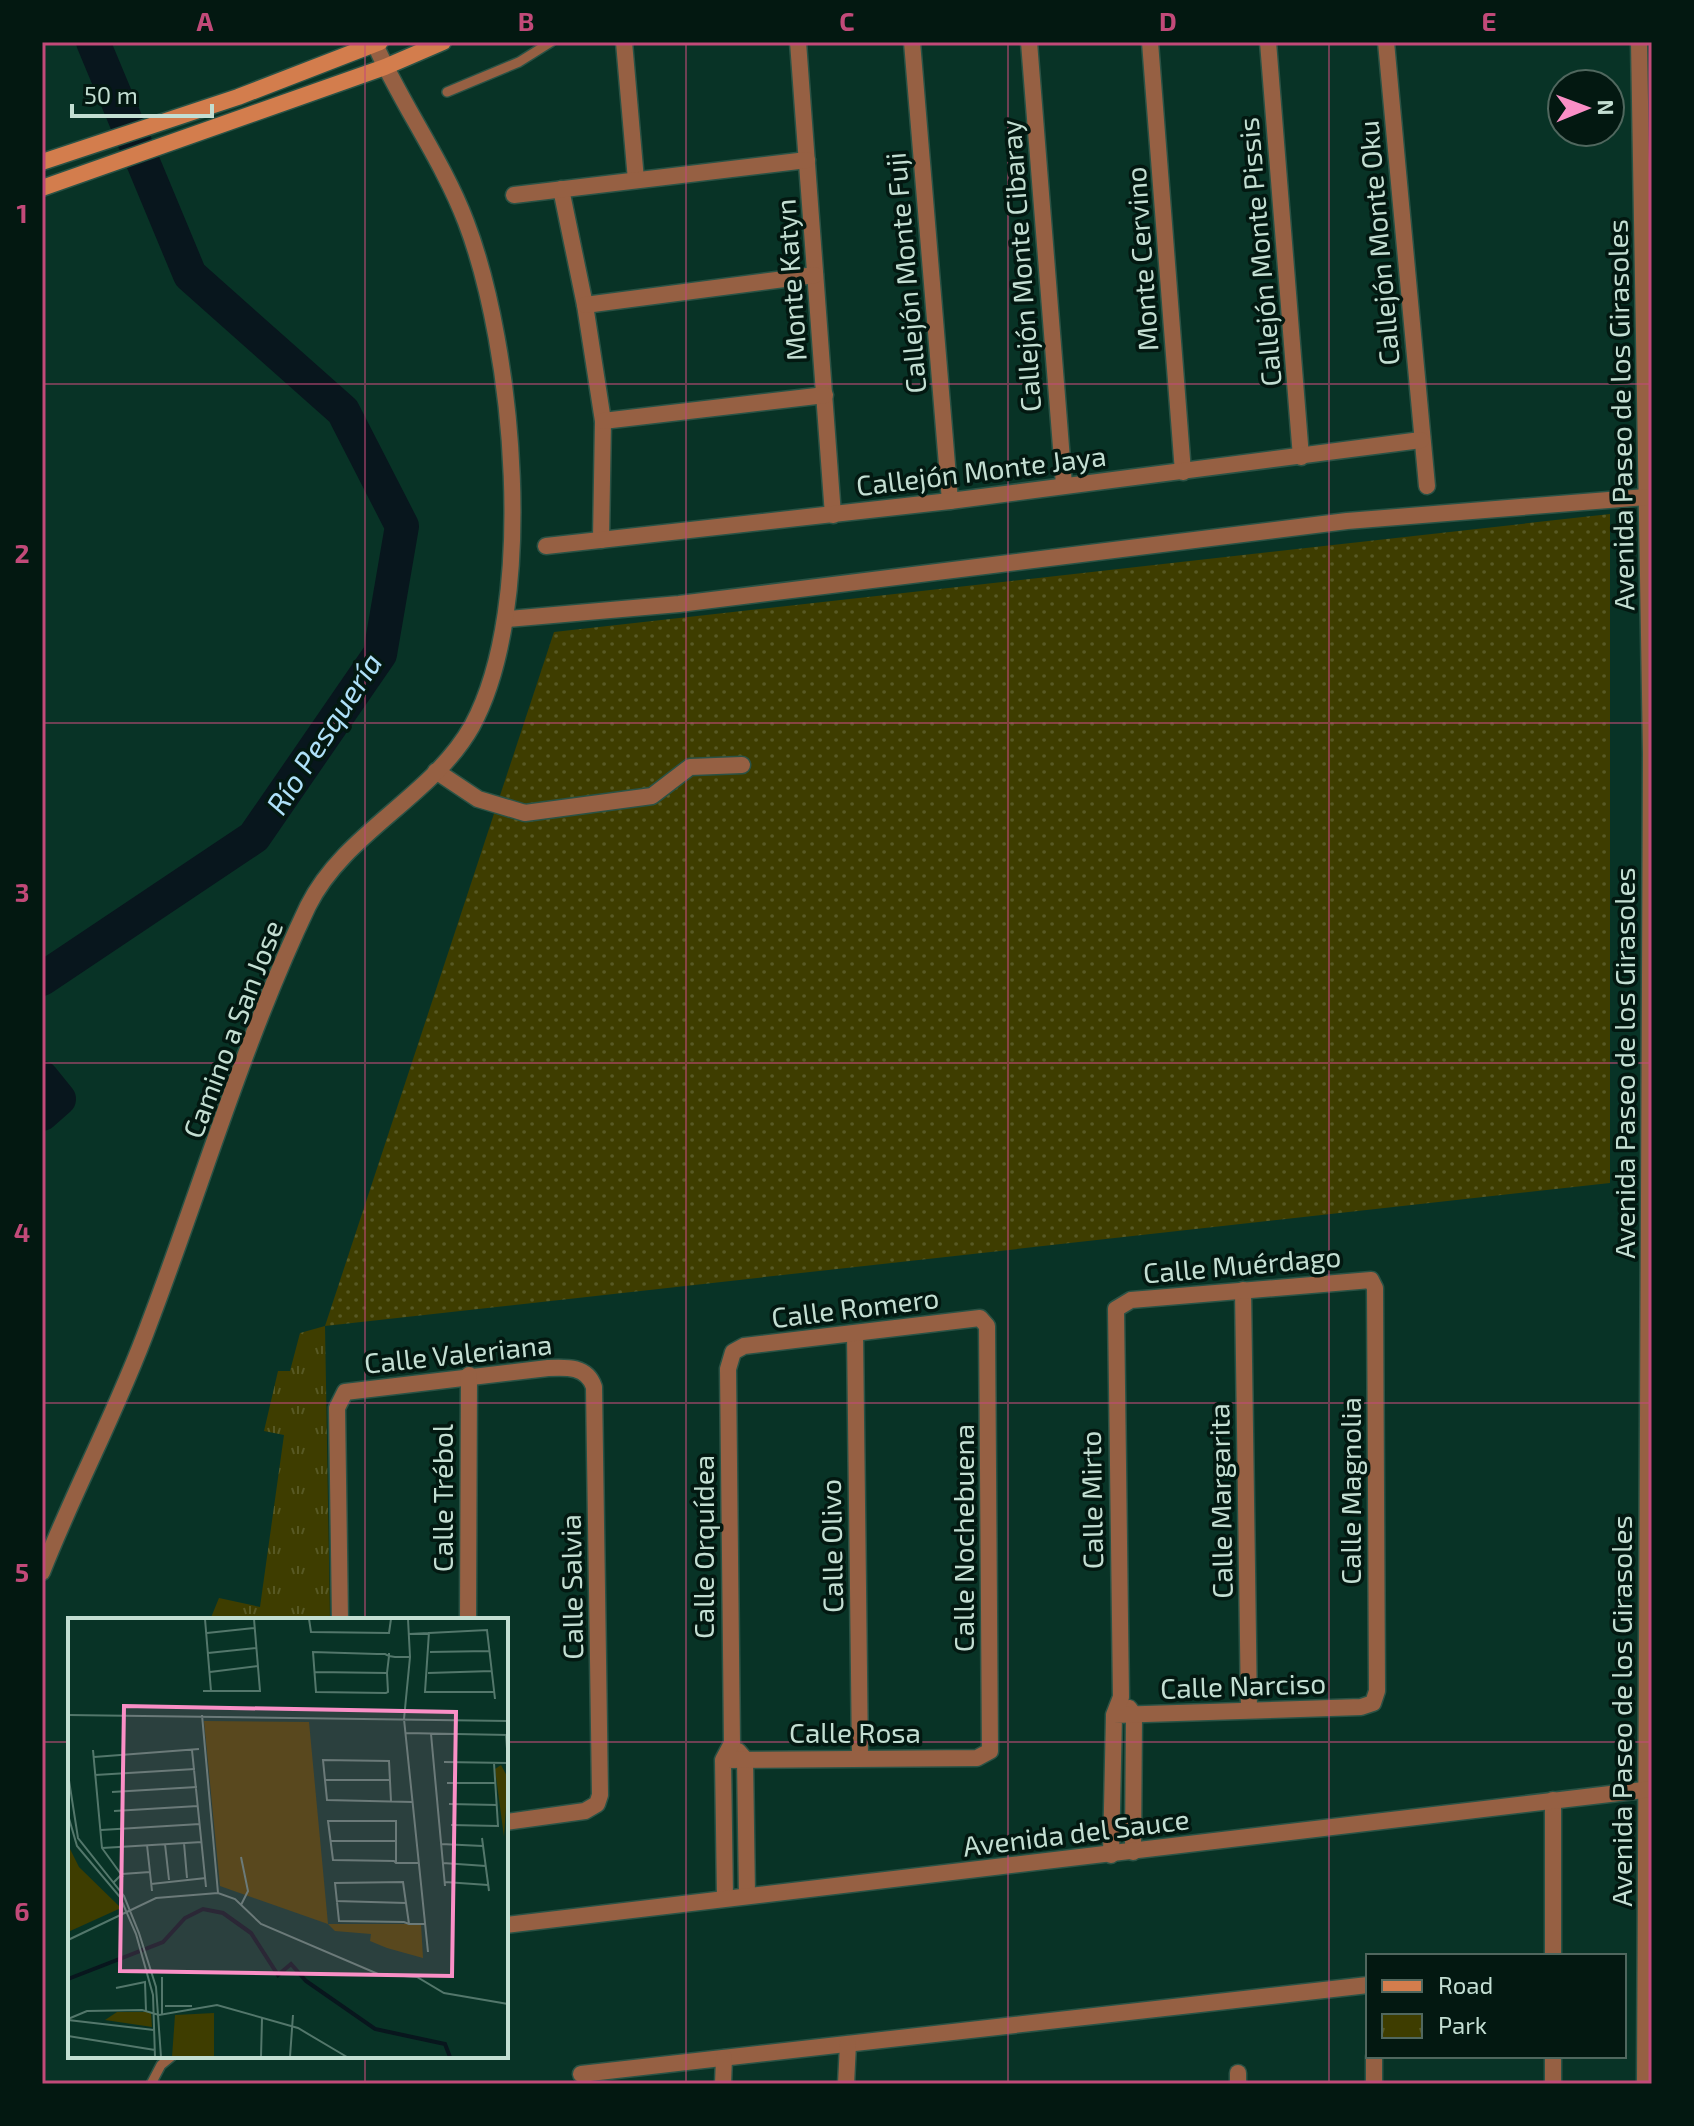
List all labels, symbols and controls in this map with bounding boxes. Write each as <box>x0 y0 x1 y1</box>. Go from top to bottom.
text: A <box>197 5 214 36</box>
text: B <box>518 5 534 36</box>
text: C <box>839 5 855 36</box>
text: D <box>1159 5 1177 36</box>
text: E <box>1481 5 1497 36</box>
scale bar <box>72 68 212 118</box>
north arrow <box>1546 68 1626 148</box>
text: 50 m <box>84 80 138 109</box>
text: N <box>1594 99 1620 116</box>
street label: Callejón Monte Pissis <box>1230 116 1288 388</box>
street label: Callejón Monte Cibaray <box>993 119 1047 413</box>
street label: Callejón Monte Oku <box>1350 119 1406 367</box>
street label: Callejón Monte Fuji <box>878 151 932 395</box>
street label: Monte Cervino <box>1118 166 1164 352</box>
text: 1 <box>16 197 28 228</box>
street label: Monte Katyn <box>767 198 813 362</box>
street label: Avenida Paseo de los Girasoles <box>1600 219 1640 611</box>
street label: Callejón Monte Jaya <box>854 438 1108 502</box>
text: 2 <box>14 537 30 568</box>
water label: Río Pesquería <box>257 646 389 820</box>
street label: Avenida Paseo de los Girasoles <box>1607 867 1641 1259</box>
text: 3 <box>15 876 29 907</box>
street label: Camino a San Jose <box>175 915 289 1143</box>
text: 4 <box>14 1216 30 1247</box>
street label: Calle Muérdago <box>1142 1238 1342 1290</box>
street label: Calle Romero <box>769 1280 941 1334</box>
street label: Calle Valeriana <box>362 1326 554 1380</box>
street label: Calle Magnolia <box>1333 1397 1367 1585</box>
street label: Calle Margarita <box>1201 1403 1239 1599</box>
street label: Calle Trébol <box>425 1423 459 1572</box>
street label: Calle Nochebuena <box>946 1424 980 1652</box>
street label: Calle Mirto <box>1073 1430 1109 1570</box>
street label: Calle Orquídea <box>686 1455 720 1639</box>
street label: Calle Olivo <box>813 1479 849 1613</box>
street label: Calle Salvia <box>553 1514 589 1660</box>
street label: Avenida Paseo de los Girasoles <box>1604 1515 1638 1907</box>
text: 5 <box>15 1556 29 1587</box>
inset map <box>68 1618 508 2058</box>
street label: Calle Narciso <box>1159 1665 1327 1705</box>
street label: Calle Rosa <box>789 1715 921 1749</box>
street label: Avenida del Sauce <box>961 1801 1191 1863</box>
text: 6 <box>14 1895 30 1926</box>
legend <box>1366 1954 1626 2058</box>
text: Road <box>1438 1970 1493 1999</box>
text: Park <box>1438 2010 1487 2039</box>

